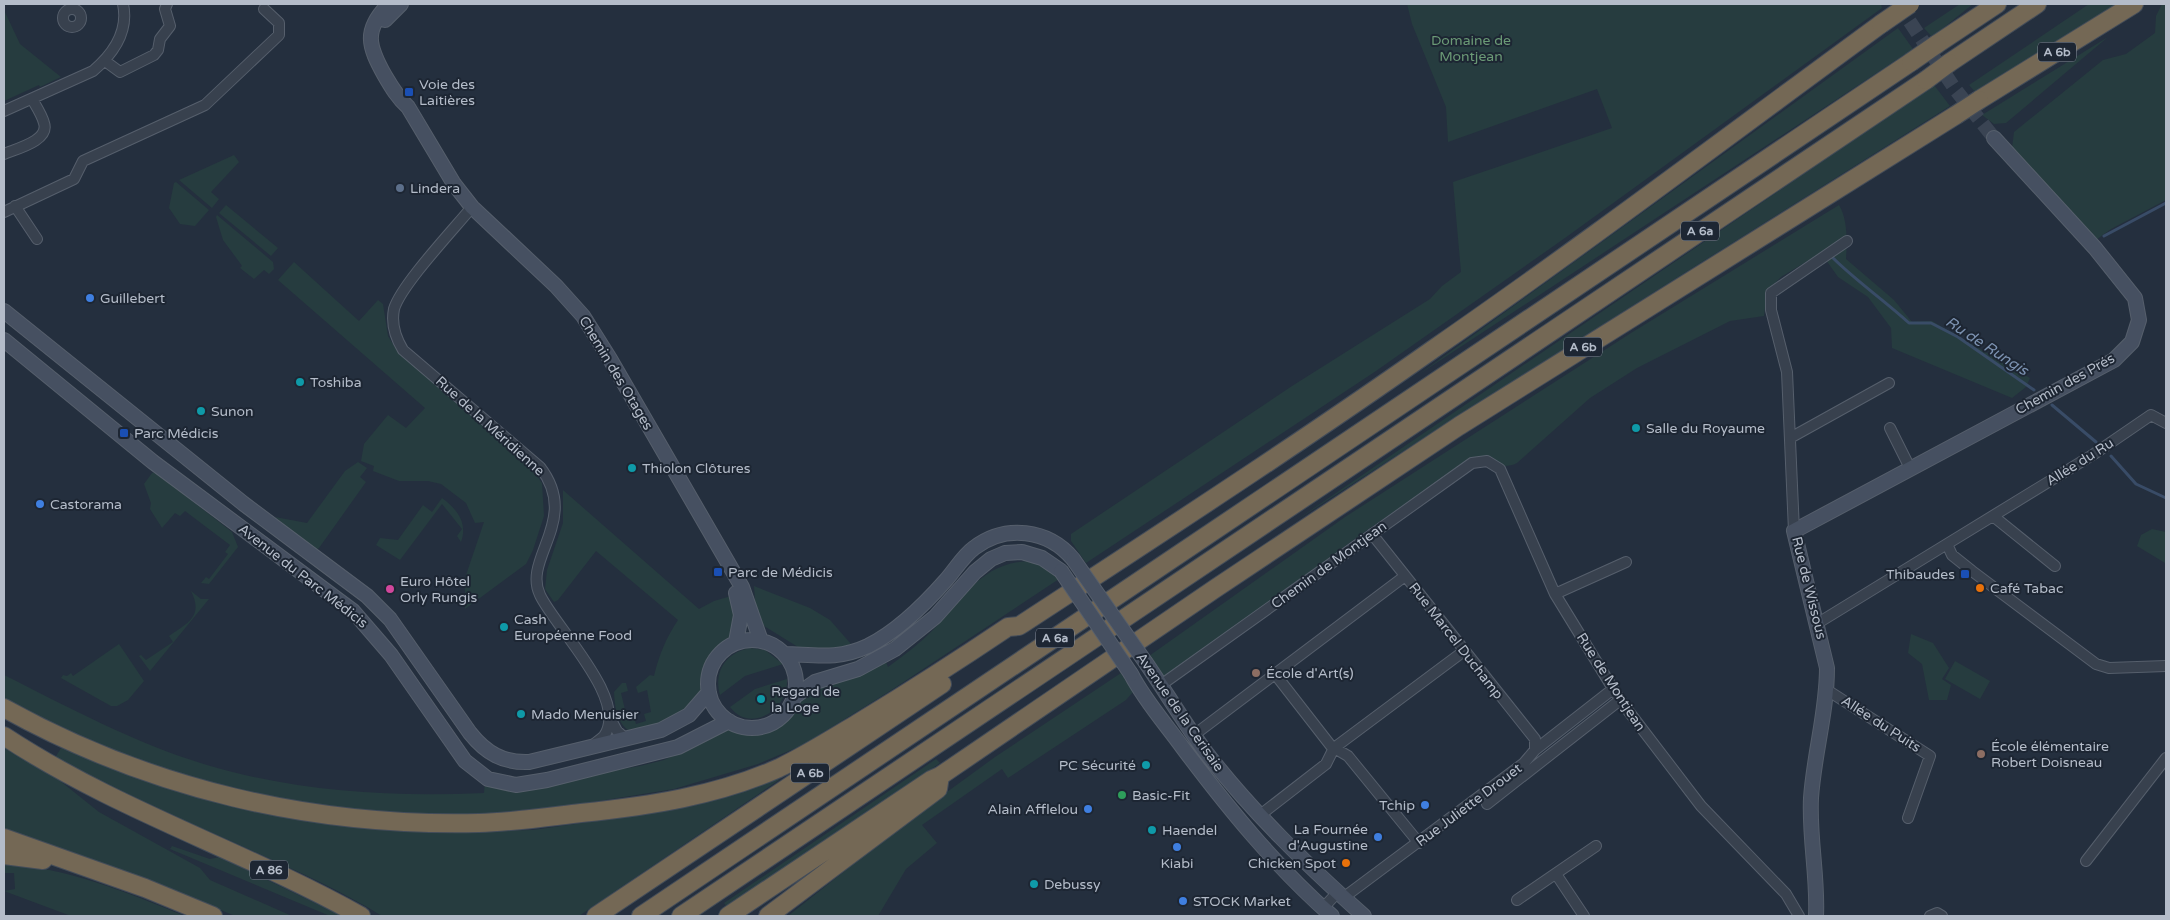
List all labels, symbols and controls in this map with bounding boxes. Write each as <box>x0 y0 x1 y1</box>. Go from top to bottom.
park label: Domaine de Montjean <box>1431 32 1511 65</box>
road number: A 6b <box>2038 42 2076 62</box>
place label: Voie des Laitières <box>419 76 475 109</box>
marker: Voie des Laitières <box>403 86 415 98</box>
place label: Lindera <box>410 180 460 197</box>
marker: Lindera <box>394 182 406 194</box>
road number: A 6a <box>1681 222 1719 240</box>
place label: Guillebert <box>100 290 166 307</box>
marker: Guillebert <box>84 292 96 304</box>
street label: Chemin des Otages <box>575 313 657 433</box>
water label: Ru de Rungis <box>1942 313 2033 380</box>
road number: A 6b <box>1564 338 1602 357</box>
street label: Chemin des Prés <box>2012 350 2118 418</box>
street label: Rue de la Méridienne <box>432 373 548 479</box>
place label: Toshiba <box>310 374 362 391</box>
marker: Toshiba <box>294 376 306 388</box>
place label: Sunon <box>211 403 254 420</box>
marker: Sunon <box>195 405 207 417</box>
place label: Salle du Royaume <box>1646 420 1765 437</box>
marker: Salle du Royaume <box>1630 422 1642 434</box>
place label: Parc Médicis <box>134 425 219 442</box>
marker: Parc Médicis <box>118 427 130 439</box>
street label: Allée du Ru <box>2043 435 2117 489</box>
place label: Thiolon Clôtures <box>642 460 751 477</box>
marker: Thiolon Clôtures <box>626 462 638 474</box>
place label: Castorama <box>50 496 122 513</box>
marker: Castorama <box>34 498 46 510</box>
street label: Chemin de Montjean <box>1268 517 1390 613</box>
street label: Avenue du Parc Médicis <box>235 520 371 632</box>
street label: Rue de Wissous <box>1788 535 1830 641</box>
place label: Parc de Médicis <box>728 564 833 581</box>
marker: Parc de Médicis <box>712 566 724 578</box>
place label: Thibaudes <box>1886 566 1955 583</box>
marker: Thibaudes <box>1959 568 1971 580</box>
place label: Euro Hôtel Orly Rungis <box>400 573 478 606</box>
street label: Rue Marcel Duchamp <box>1405 579 1507 703</box>
place label: Café Tabac <box>1990 580 2063 597</box>
marker: Café Tabac <box>1974 582 1986 594</box>
marker: Euro Hôtel Orly Rungis <box>384 583 396 595</box>
place label: Cash Européenne Food <box>514 611 632 644</box>
marker: Cash Européenne Food <box>498 621 510 633</box>
road number: A 6a <box>1036 628 1074 648</box>
street label: Rue de Montjean <box>1573 630 1649 734</box>
street label: Avenue de la Cerisaie <box>1132 649 1228 775</box>
place label: École d'Art(s) <box>1266 665 1354 682</box>
marker: École d'Art(s) <box>1250 667 1262 679</box>
place label: Regard de la Loge <box>771 683 840 716</box>
street label: Allée du Puits <box>1838 692 1924 756</box>
marker: Regard de la Loge <box>755 693 767 705</box>
place label: Mado Menuisier <box>531 706 639 723</box>
marker: Mado Menuisier <box>515 708 527 720</box>
place label: École élémentaire Robert Doisneau <box>1991 738 2109 771</box>
marker: École élémentaire Robert Doisneau <box>1975 748 1987 760</box>
place label: PC Sécurité <box>1059 757 1136 774</box>
marker: PC Sécurité <box>1140 759 1152 771</box>
street label: Rue Juliette Drouet <box>1413 759 1526 850</box>
road number: A 6b <box>791 764 829 782</box>
place label: Basic-Fit <box>1132 787 1191 804</box>
marker: Basic-Fit <box>1116 789 1128 801</box>
place label: Tchip <box>1379 797 1415 814</box>
marker: Tchip <box>1419 799 1431 811</box>
place label: Alain Afflelou <box>988 801 1078 818</box>
marker: Alain Afflelou <box>1082 803 1094 815</box>
place label: La Fournée d'Augustine <box>1288 821 1368 854</box>
place label: Haendel <box>1162 822 1217 839</box>
marker: Haendel <box>1146 824 1158 836</box>
marker: La Fournée d'Augustine <box>1372 831 1384 843</box>
marker: Kiabi <box>1171 841 1183 853</box>
place label: Kiabi <box>1160 855 1194 872</box>
place label: Chicken Spot <box>1248 855 1337 872</box>
marker: Chicken Spot <box>1340 857 1352 869</box>
road number: A 86 <box>250 860 288 880</box>
place label: Debussy <box>1044 876 1101 893</box>
marker: Debussy <box>1028 878 1040 890</box>
place label: STOCK Market <box>1193 893 1292 910</box>
marker: STOCK Market <box>1177 895 1189 907</box>

